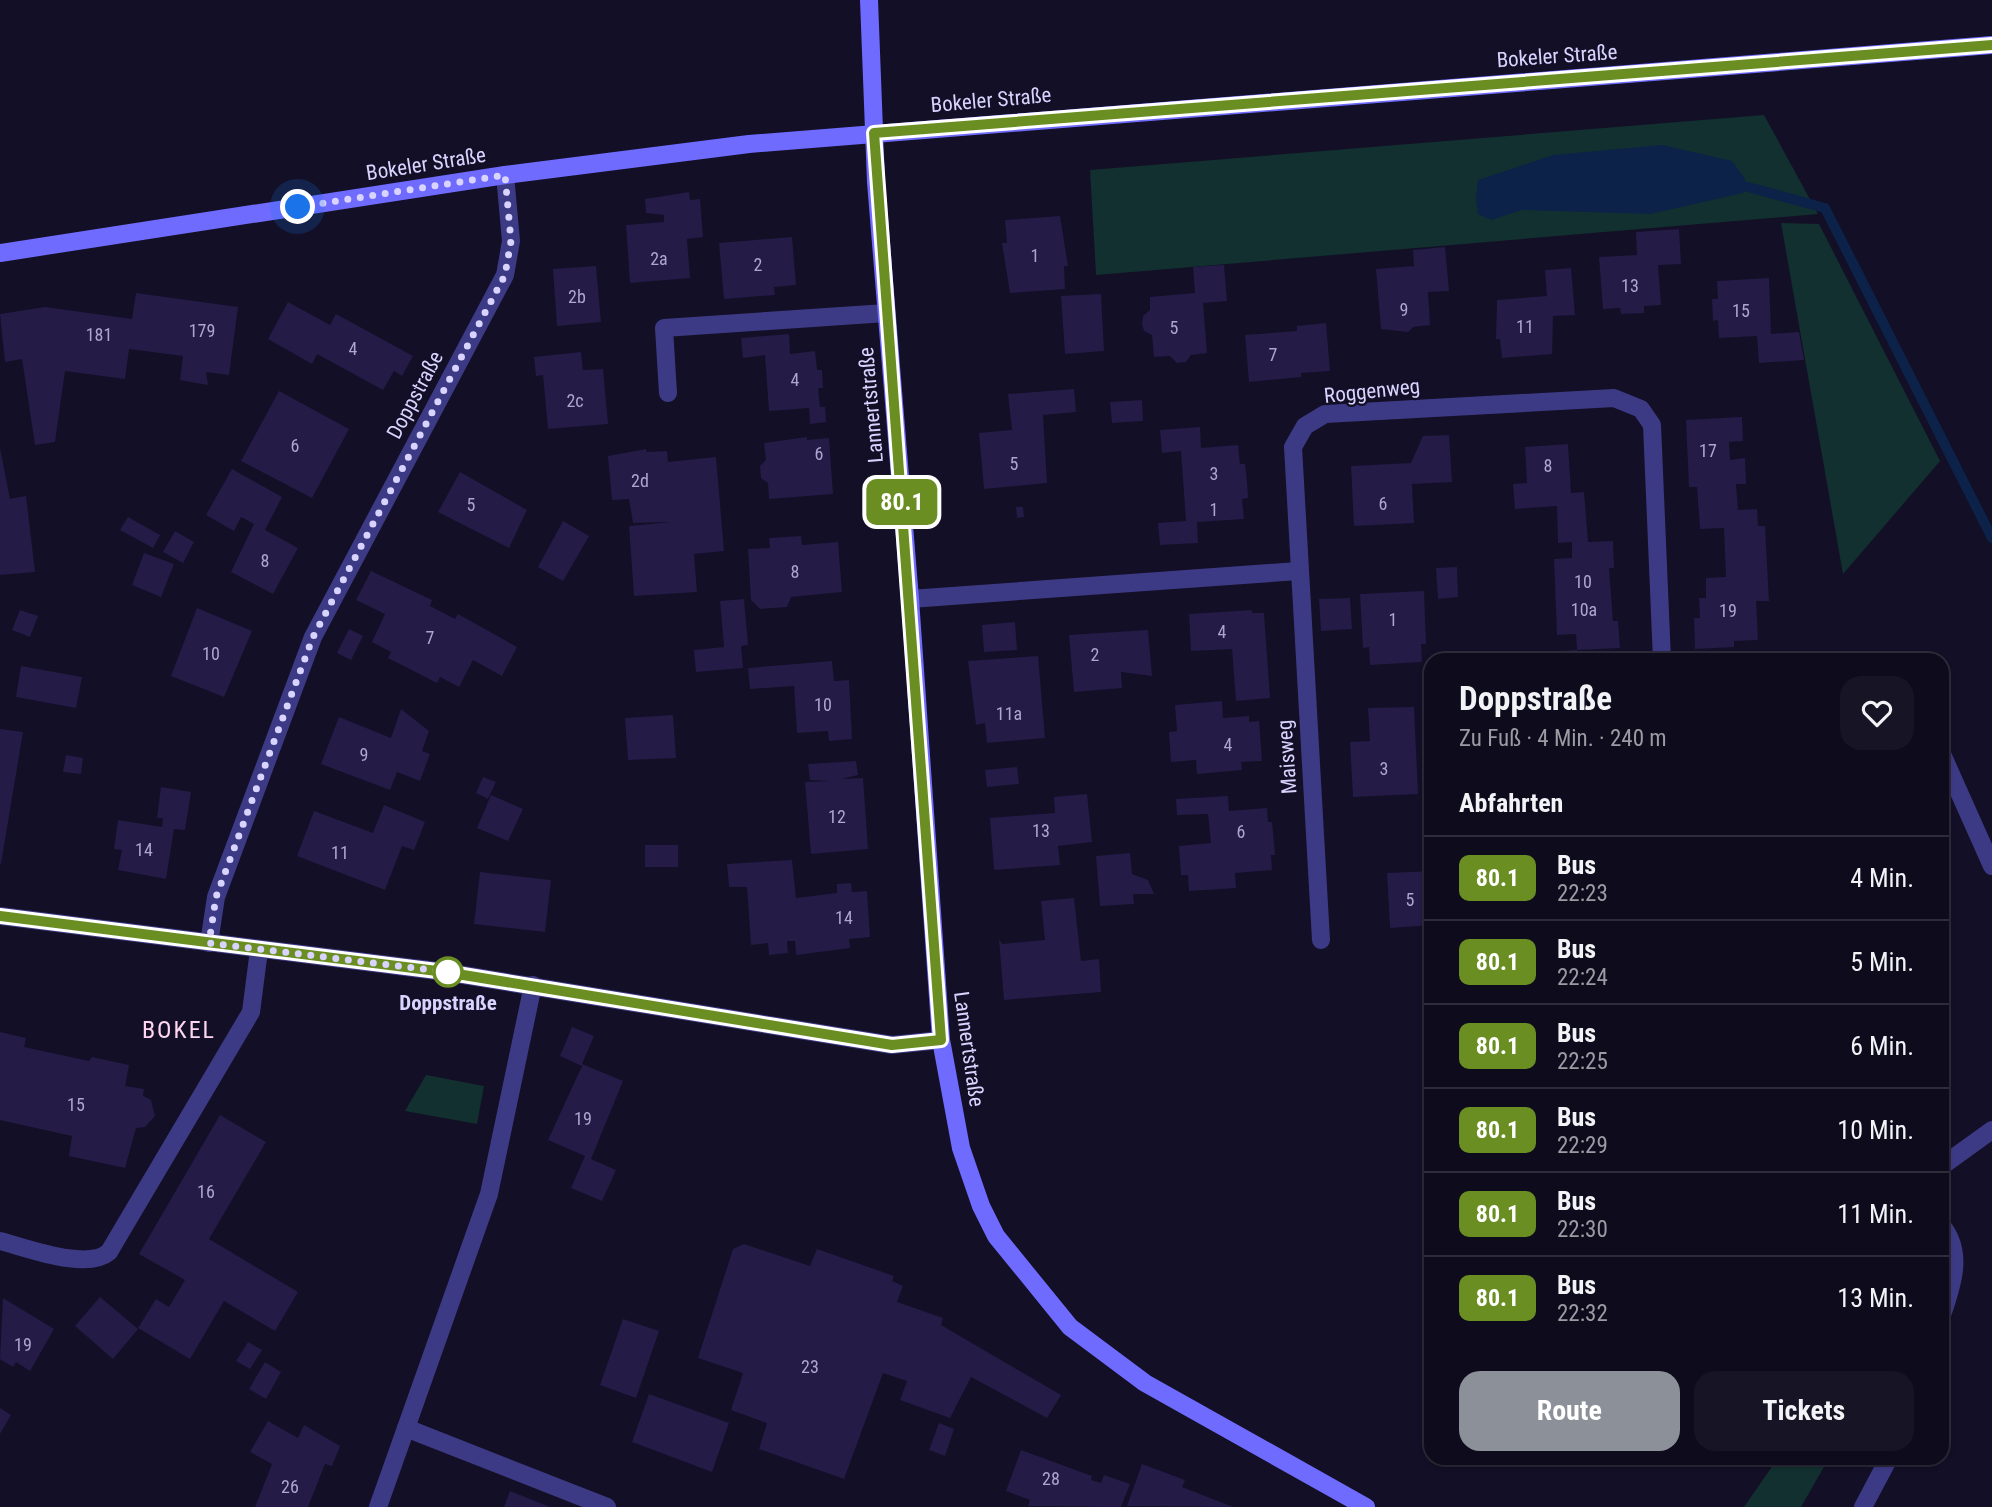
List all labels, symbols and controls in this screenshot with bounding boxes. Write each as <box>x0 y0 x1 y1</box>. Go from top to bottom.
street label: Bokeler Straße <box>1496 40 1618 72</box>
street label: Bokeler Straße <box>930 83 1052 117</box>
street label: Bokeler Straße <box>364 143 488 185</box>
your location <box>280 189 315 224</box>
house number: 1 <box>1031 245 1039 266</box>
house number: 2a <box>650 248 668 269</box>
house number: 2 <box>754 254 763 275</box>
house number: 13 <box>1621 275 1639 296</box>
house number: 2b <box>568 286 586 307</box>
house number: 9 <box>1400 299 1408 320</box>
house number: 15 <box>1732 300 1750 321</box>
house number: 11 <box>1516 316 1534 337</box>
house number: 5 <box>1170 317 1179 338</box>
house number: 179 <box>189 320 215 341</box>
house number: 181 <box>86 324 112 345</box>
house number: 4 <box>349 338 358 359</box>
house number: 7 <box>1269 344 1278 365</box>
street label: Lannertstraße <box>854 346 888 464</box>
street label: Doppstraße <box>382 347 448 443</box>
house number: 4 <box>791 369 800 390</box>
street label: Roggenweg <box>1323 374 1421 408</box>
house number: 2c <box>566 390 584 411</box>
house number: 6 <box>291 435 299 456</box>
house number: 17 <box>1699 440 1717 461</box>
house number: 6 <box>815 443 823 464</box>
house number: 5 <box>1010 453 1019 474</box>
house number: 8 <box>1544 455 1552 476</box>
house number: 3 <box>1210 463 1218 484</box>
house number: 2d <box>631 470 649 491</box>
line badge: 80.1 <box>853 479 951 525</box>
text: 80.1 <box>880 488 924 516</box>
house number: 6 <box>1379 493 1387 514</box>
house number: 5 <box>467 494 476 515</box>
house number: 1 <box>1210 499 1218 520</box>
house number: 8 <box>261 550 269 571</box>
house number: 8 <box>791 561 799 582</box>
house number: 10 <box>1574 571 1592 592</box>
house number: 10a <box>1571 599 1597 620</box>
house number: 19 <box>1719 600 1737 621</box>
house number: 1 <box>1389 609 1397 630</box>
house number: 4 <box>1218 621 1227 642</box>
house number: 7 <box>426 627 435 648</box>
house number: 10 <box>202 643 220 664</box>
house number: 2 <box>1091 644 1100 665</box>
button: heart <box>1840 676 1914 750</box>
text: Doppstraße <box>1459 679 1612 718</box>
house number: 10 <box>814 694 832 715</box>
house number: 11a <box>996 703 1022 724</box>
street label: Maisweg <box>1272 719 1302 795</box>
text: Zu Fuß · 4 Min. · 240 m <box>1459 725 1667 752</box>
house number: 4 <box>1224 734 1233 755</box>
house number: 9 <box>360 744 368 765</box>
house number: 3 <box>1380 758 1388 779</box>
text: Abfahrten <box>1459 788 1563 818</box>
house number: 12 <box>828 806 846 827</box>
house number: 13 <box>1032 820 1050 841</box>
house number: 6 <box>1237 821 1245 842</box>
house number: 14 <box>135 839 153 860</box>
house number: 11 <box>331 842 349 863</box>
text: Bus <box>1557 850 1596 880</box>
text: 4 Min. <box>1850 863 1914 893</box>
text: 80.1 <box>1476 864 1519 892</box>
text: 22:23 <box>1557 880 1608 907</box>
house number: 5 <box>1406 889 1415 910</box>
house number: 14 <box>835 907 853 928</box>
text: Bus <box>1557 934 1596 964</box>
text: 5 Min. <box>1850 947 1914 977</box>
text: 80.1 <box>1476 948 1519 976</box>
marker: Doppstraße <box>433 957 463 987</box>
text: 22:24 <box>1557 964 1608 991</box>
street label: Lannertstraße <box>949 990 989 1108</box>
place label: Doppstraße <box>399 991 497 1015</box>
district label: BOKEL <box>142 1016 216 1044</box>
text: Bus <box>1557 1018 1596 1048</box>
text: 6 Min. <box>1850 1031 1914 1061</box>
text: 80.1 <box>1476 1032 1519 1060</box>
text: 22:25 <box>1557 1048 1608 1075</box>
house number: 15 <box>67 1094 85 1115</box>
text: Bus <box>1557 1102 1596 1132</box>
house number: 19 <box>574 1108 592 1129</box>
text: 10 Min. <box>1837 1115 1914 1145</box>
text: 80.1 <box>1476 1116 1519 1144</box>
text: 22:29 <box>1557 1132 1608 1159</box>
house number: 16 <box>197 1181 215 1202</box>
text: Bus <box>1557 1186 1596 1216</box>
text: 11 Min. <box>1837 1199 1914 1229</box>
text: 80.1 <box>1476 1200 1519 1228</box>
text: 22:30 <box>1557 1216 1608 1243</box>
text: Bus <box>1557 1270 1596 1300</box>
text: 13 Min. <box>1837 1283 1914 1313</box>
text: 80.1 <box>1476 1284 1519 1312</box>
text: 22:32 <box>1557 1300 1608 1327</box>
house number: 19 <box>14 1334 32 1355</box>
house number: 23 <box>801 1356 819 1377</box>
button: Route <box>1459 1371 1680 1451</box>
button: Tickets <box>1694 1371 1914 1451</box>
house number: 28 <box>1042 1468 1060 1489</box>
house number: 26 <box>281 1476 299 1497</box>

